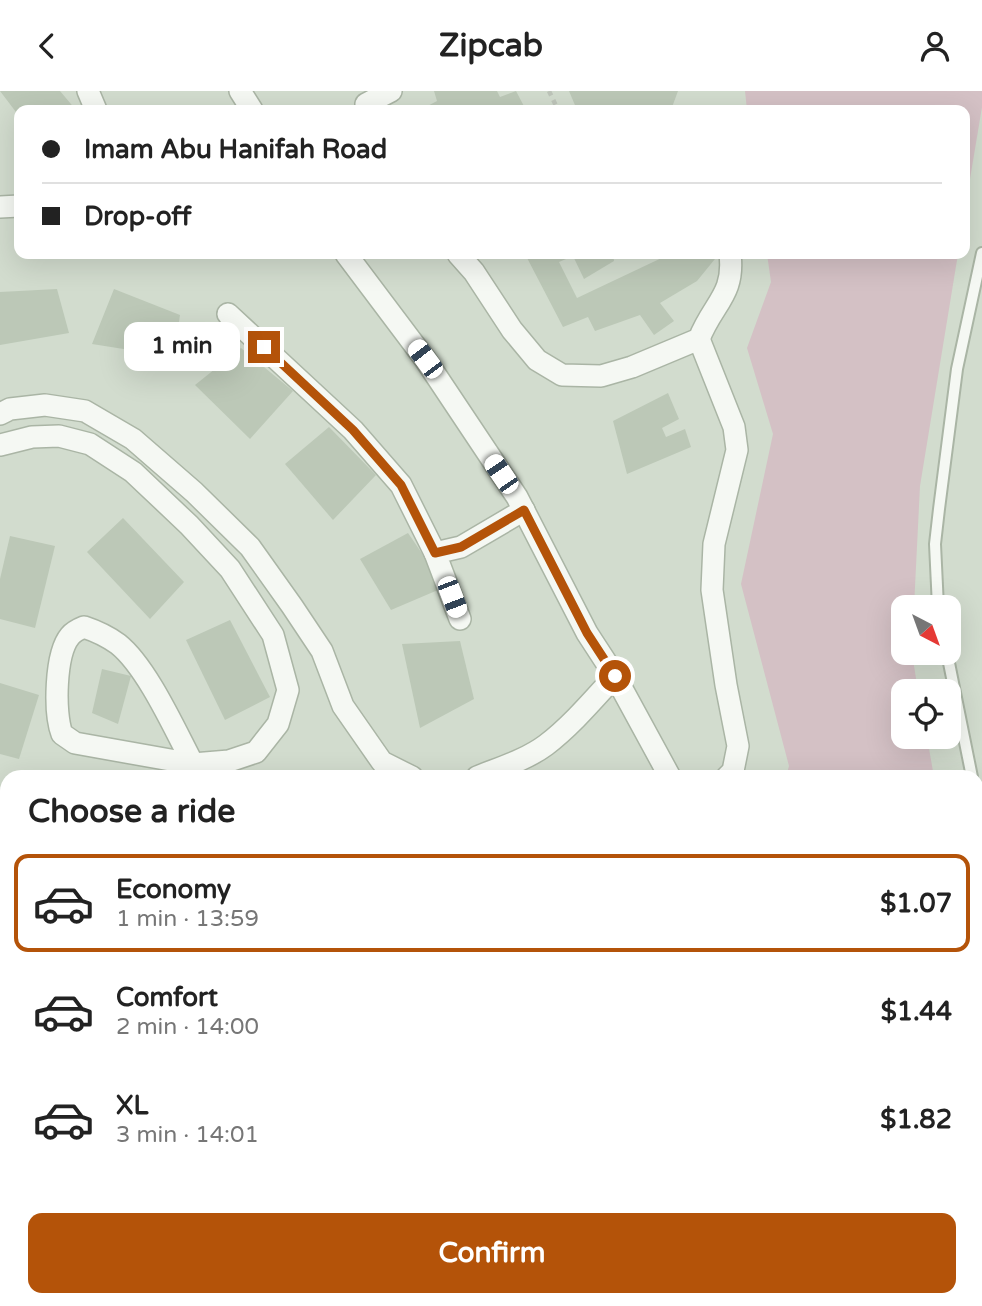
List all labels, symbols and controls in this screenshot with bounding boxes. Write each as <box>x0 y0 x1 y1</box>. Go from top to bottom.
icon: back <box>28 27 66 65</box>
text: Zipcab <box>439 27 543 65</box>
icon: person <box>916 27 954 65</box>
text: Imam Abu Hanifah Road <box>84 134 387 165</box>
text: Drop-off <box>84 201 191 232</box>
callout: 1 min <box>124 323 240 371</box>
route end <box>248 331 280 363</box>
text: 1 min <box>151 332 213 360</box>
car <box>404 336 447 382</box>
car <box>481 451 522 497</box>
car <box>435 574 470 620</box>
north arrow <box>891 595 961 665</box>
map controls <box>891 595 961 749</box>
route start <box>599 660 631 692</box>
button: locate <box>891 679 961 749</box>
text: Choose a ride <box>28 793 235 831</box>
icon: car <box>32 872 95 935</box>
text: Economy <box>116 874 231 905</box>
text: $1.07 <box>880 888 952 919</box>
text: 1 min · 13:59 <box>116 905 259 933</box>
icon: car <box>32 980 95 1043</box>
text: Comfort <box>116 982 218 1013</box>
text: $1.44 <box>881 996 952 1027</box>
text: 2 min · 14:00 <box>116 1013 259 1041</box>
icon: car <box>32 1088 95 1151</box>
text: XL <box>116 1090 148 1121</box>
text: $1.82 <box>880 1104 952 1135</box>
text: 3 min · 14:01 <box>116 1121 259 1149</box>
button: Confirm <box>28 1213 956 1293</box>

